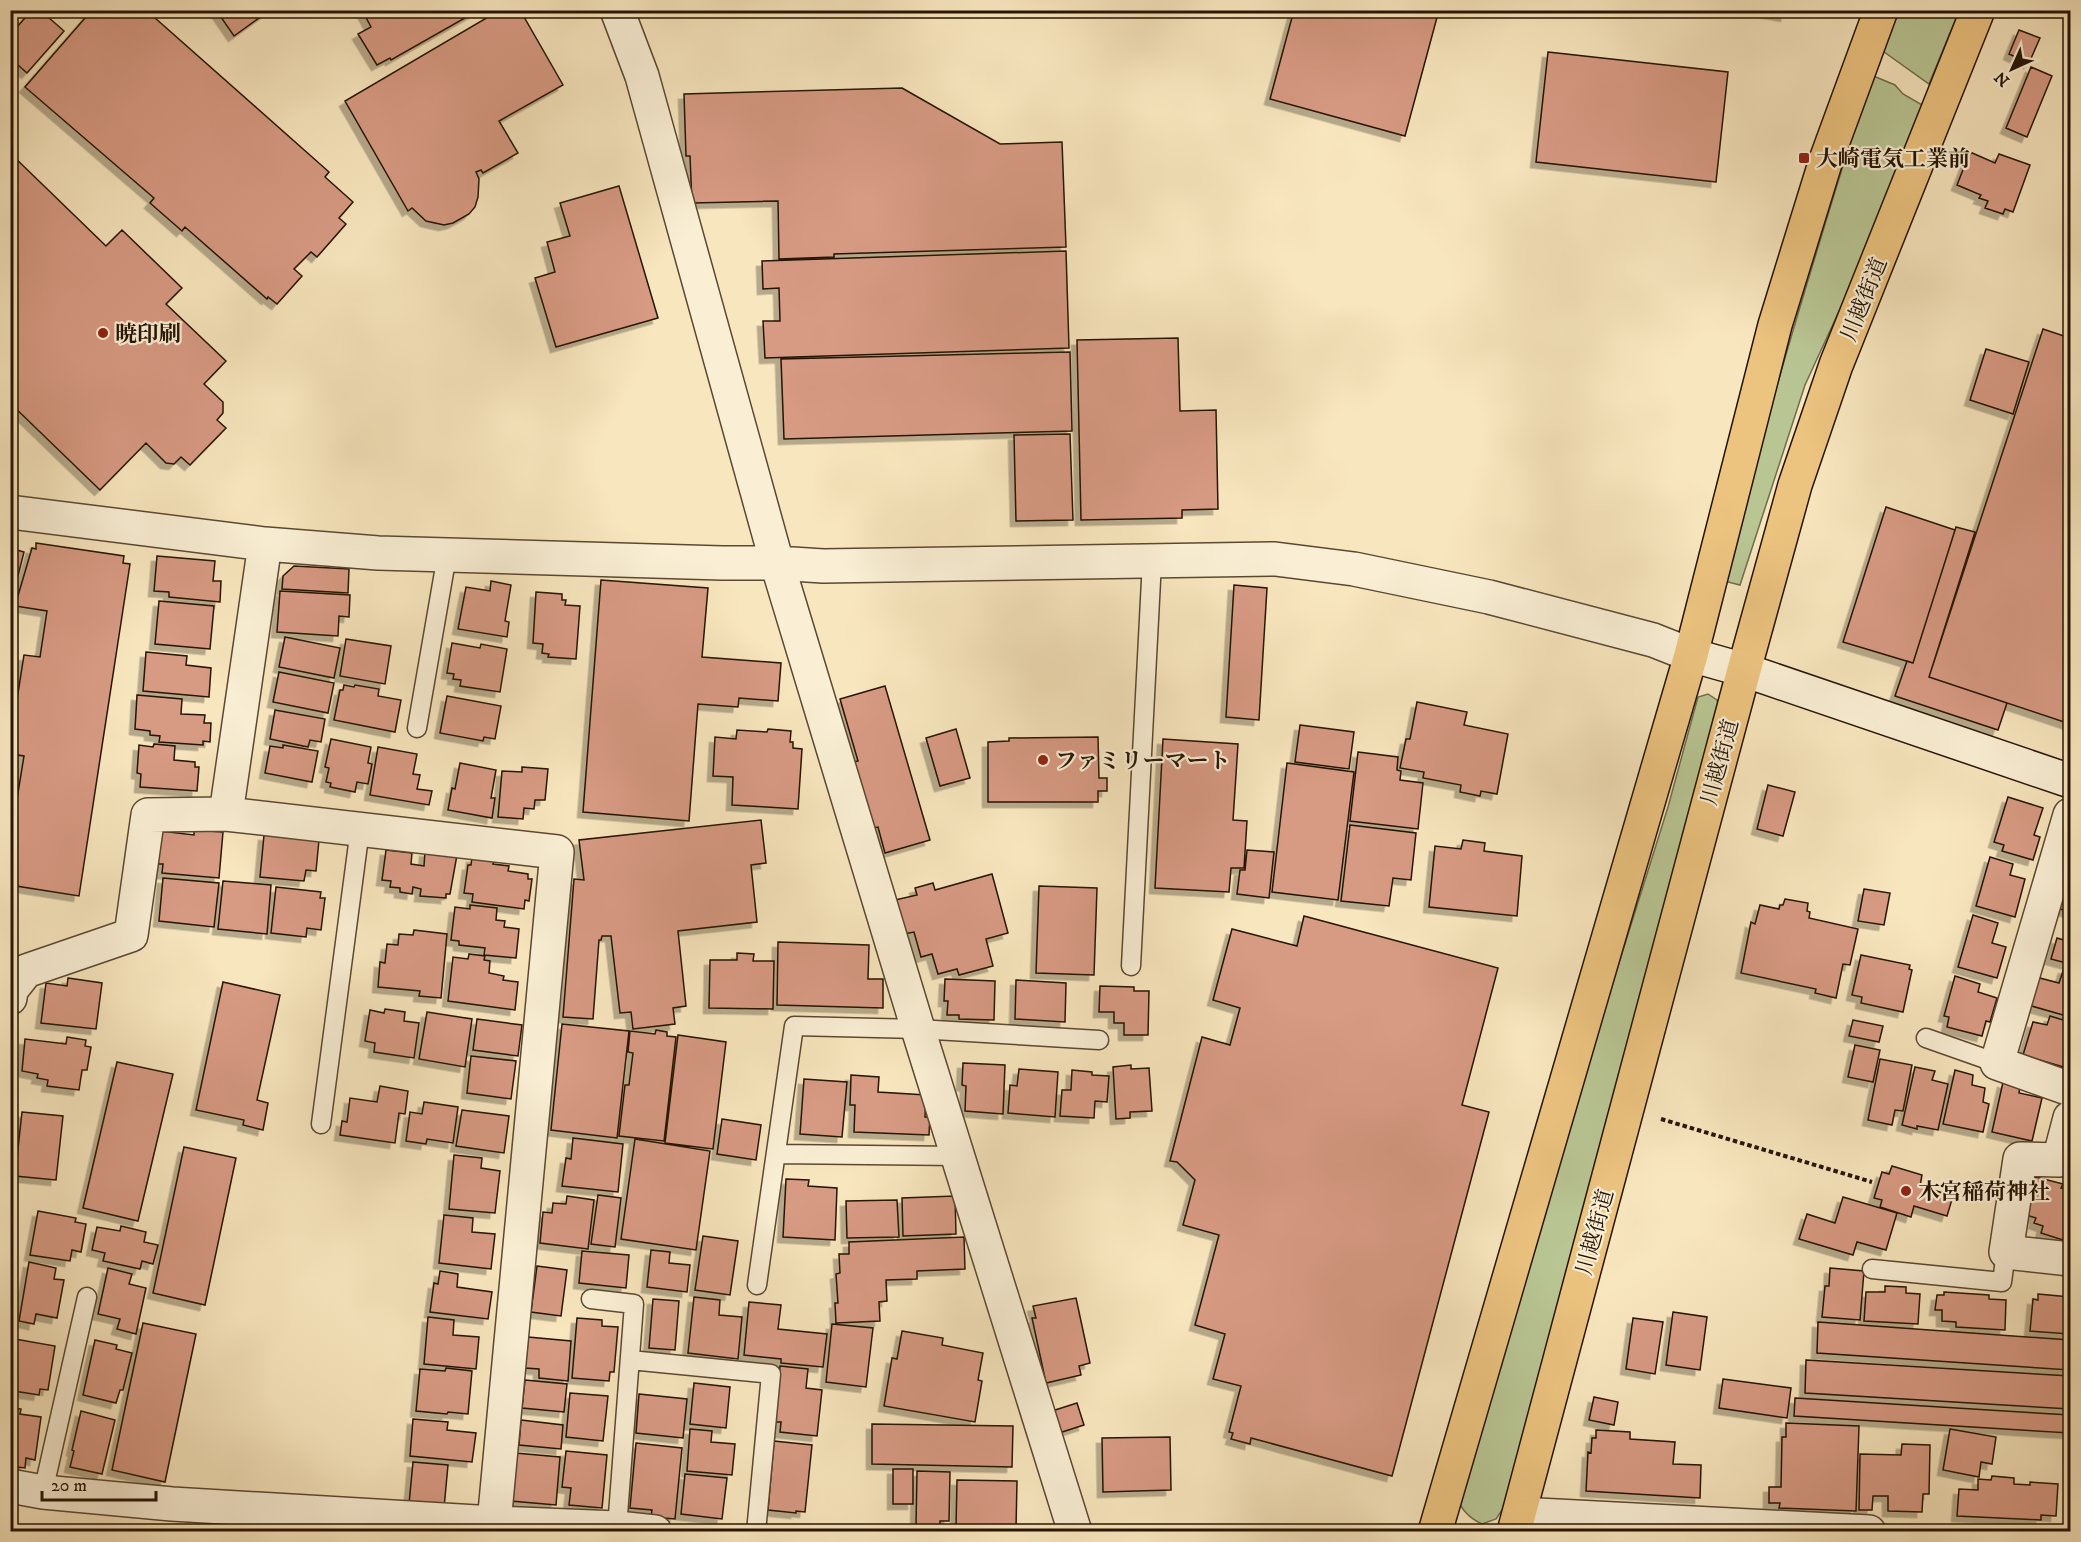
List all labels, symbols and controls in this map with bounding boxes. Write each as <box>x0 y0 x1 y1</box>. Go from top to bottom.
north arrow <box>1982 39 2042 99</box>
text: N <box>1990 67 2014 91</box>
place label: 大崎電気工業前 <box>1816 146 1970 173</box>
marker: 大崎電気工業前 <box>1797 151 1811 165</box>
street label: 川越街道 <box>1835 254 1893 345</box>
place label: 暁印刷 <box>115 321 181 348</box>
marker: 暁印刷 <box>96 326 110 340</box>
street label: 川越街道 <box>1696 716 1745 808</box>
place label: ファミリーマート <box>1055 748 1231 775</box>
marker: ファミリーマート <box>1036 753 1050 767</box>
place label: 木宮稲荷神社 <box>1918 1179 2050 1206</box>
marker: 木宮稲荷神社 <box>1899 1184 1913 1198</box>
street label: 川越街道 <box>1571 1186 1620 1278</box>
scale bar <box>42 1464 156 1502</box>
text: 20 m <box>51 1475 87 1497</box>

